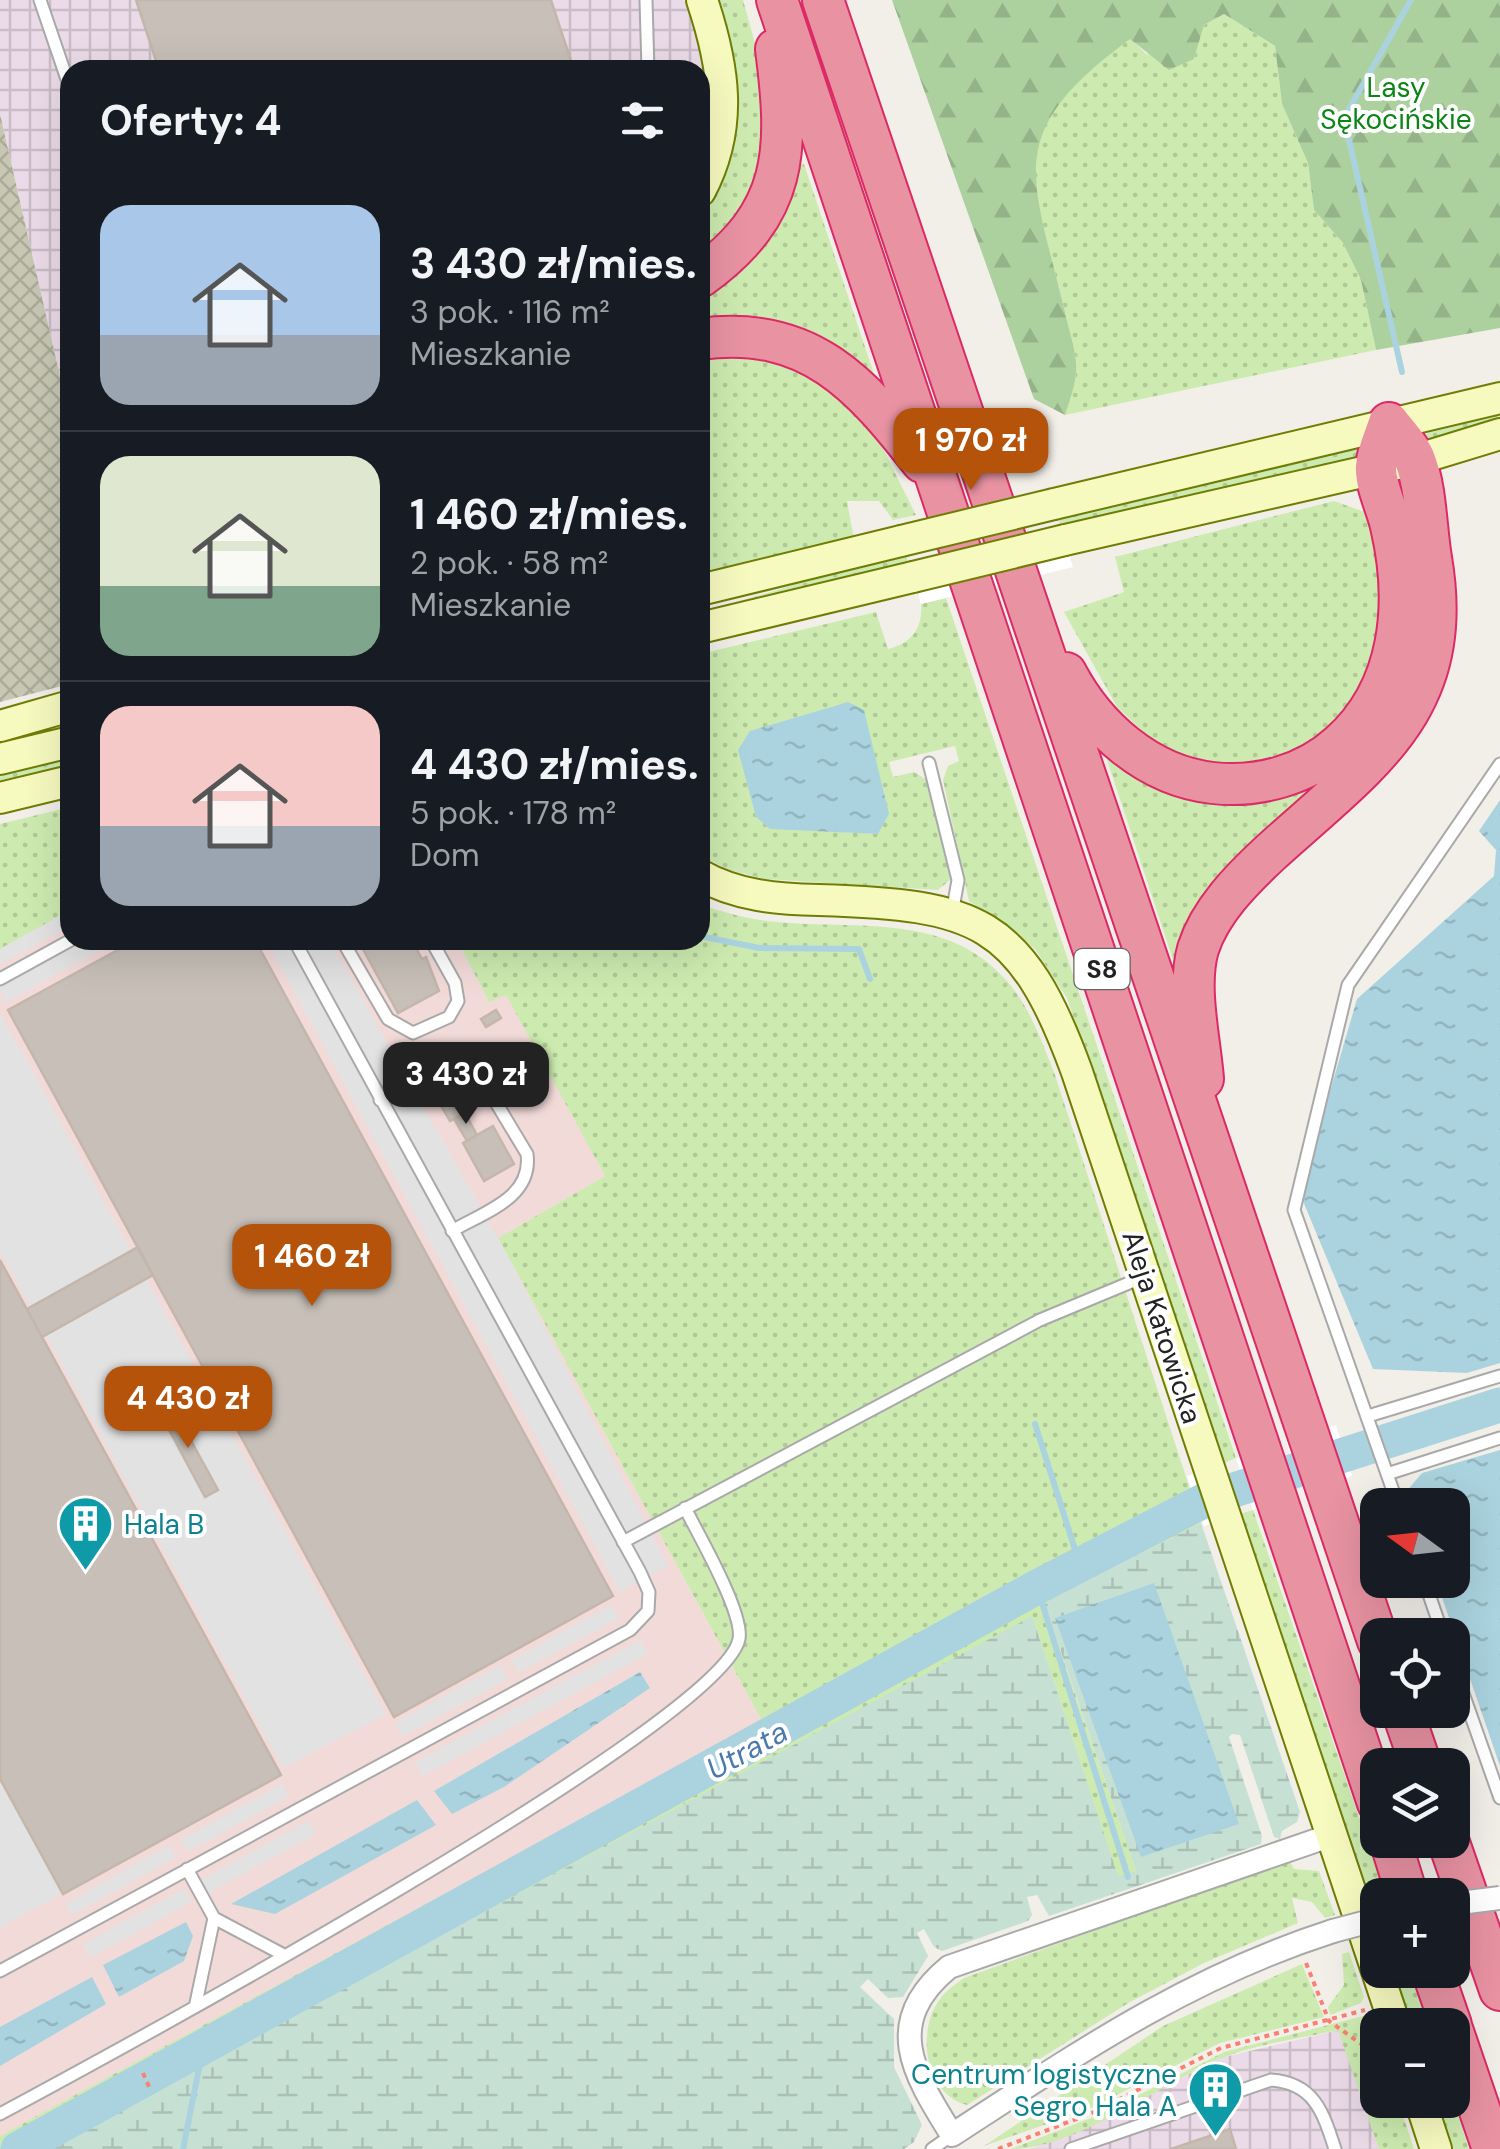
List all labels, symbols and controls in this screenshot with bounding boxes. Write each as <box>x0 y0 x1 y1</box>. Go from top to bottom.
park label: Lasy Sękocińskie <box>1320 69 1472 138</box>
text: Oferty: 4 <box>100 93 282 148</box>
icon: filters <box>615 93 670 148</box>
text: 3 430 zł/mies. <box>410 236 697 291</box>
icon: home <box>180 245 300 365</box>
text: 3 pok. · 116 m² <box>410 291 610 333</box>
text: Mieszkanie <box>410 333 571 375</box>
pin: 1 970 zł <box>868 408 1074 493</box>
text: 1 970 zł <box>915 419 1027 461</box>
text: 1 460 zł/mies. <box>410 487 688 542</box>
icon: home <box>180 496 300 616</box>
text: 2 pok. · 58 m² <box>410 542 608 584</box>
text: Mieszkanie <box>410 584 571 626</box>
text: 4 430 zł/mies. <box>410 737 699 792</box>
icon: home <box>180 746 300 866</box>
text: 5 pok. · 178 m² <box>410 792 616 834</box>
text: Dom <box>410 834 480 876</box>
road number: S8 <box>1074 949 1130 989</box>
pin: 3 430 zł <box>363 1042 569 1127</box>
text: 3 430 zł <box>405 1053 527 1095</box>
pin: 1 460 zł <box>209 1224 415 1309</box>
street label: Aleja Katowicka <box>1113 1226 1211 1428</box>
text: 1 460 zł <box>254 1235 370 1277</box>
pin: 4 430 zł <box>85 1366 291 1451</box>
text: 4 430 zł <box>126 1377 250 1419</box>
north arrow <box>1360 1488 1470 1598</box>
map controls <box>1360 1488 1470 2118</box>
building icon: Hala B <box>55 1494 115 1573</box>
place label: Hala B <box>124 1506 204 1543</box>
button: locate <box>1360 1618 1470 1728</box>
water label: Utrata <box>699 1712 795 1788</box>
button: layers <box>1360 1748 1470 1858</box>
button: + <box>1360 1878 1470 1988</box>
button: − <box>1360 2008 1470 2118</box>
place label: Centrum logistyczne Segro Hala A <box>911 2056 1177 2125</box>
building icon: Centrum logistyczne Segro Hala A <box>1186 2060 1246 2139</box>

